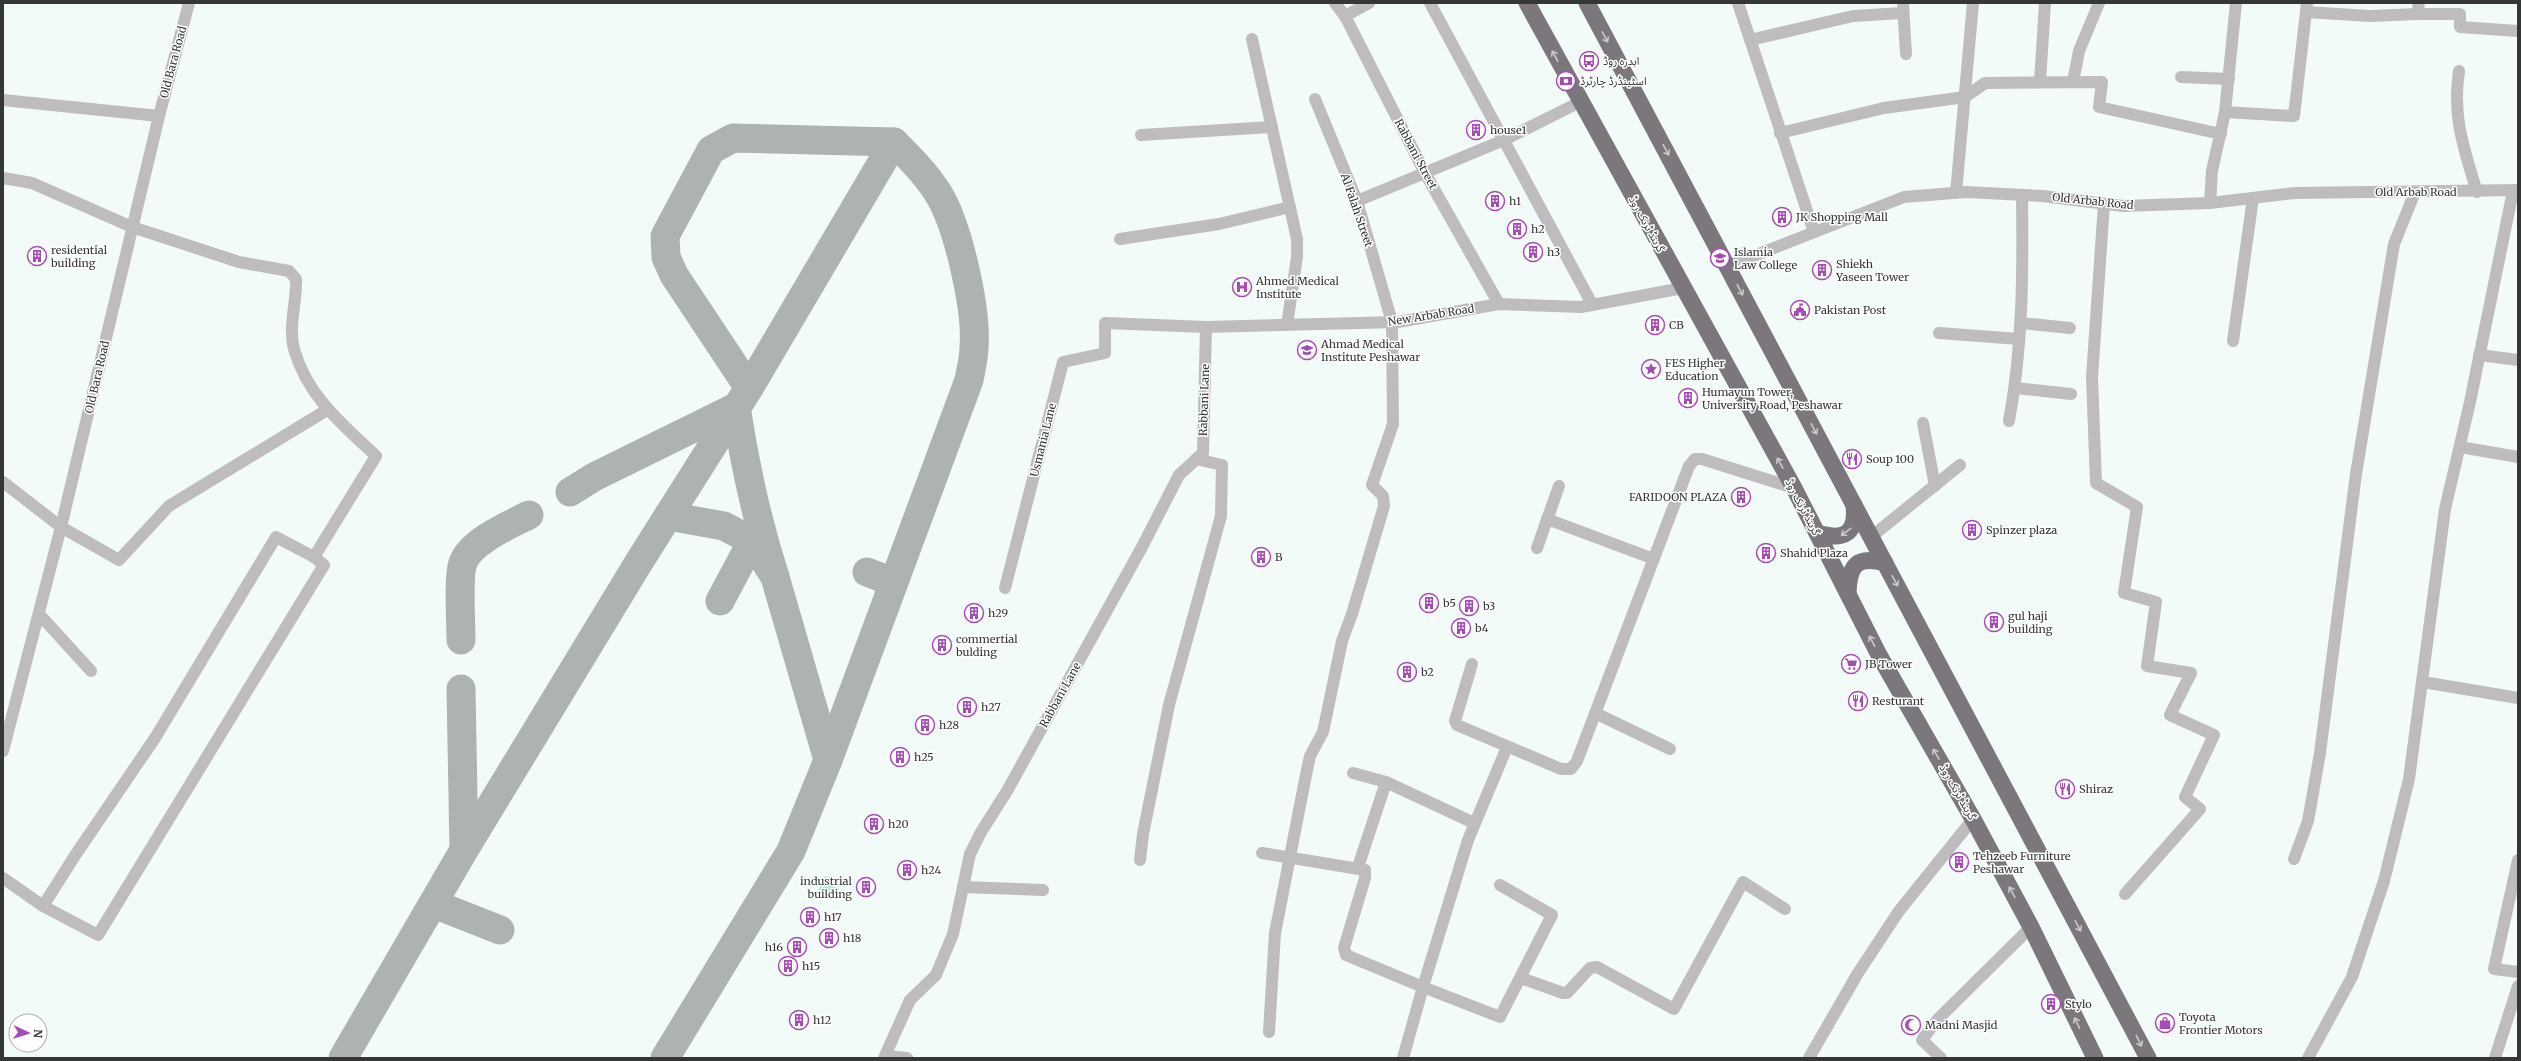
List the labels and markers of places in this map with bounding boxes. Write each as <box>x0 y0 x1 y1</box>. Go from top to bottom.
bus stop icon: ابدرہ روڈ <box>1578 50 1600 72</box>
place label: ابدرہ روڈ <box>1603 54 1639 68</box>
bank icon: اسٹینڈرڈ چارٹرڈ <box>1555 70 1577 92</box>
place label: اسٹینڈرڈ چارٹرڈ <box>1580 74 1647 89</box>
building icon: house1 <box>1465 119 1487 141</box>
place label: house1 <box>1490 123 1526 137</box>
building icon: h1 <box>1484 190 1506 212</box>
place label: h1 <box>1509 194 1521 208</box>
building icon: JK Shopping Mall <box>1771 206 1793 228</box>
place label: JK Shopping Mall <box>1795 210 1888 224</box>
building icon: h2 <box>1506 218 1528 240</box>
place label: h2 <box>1531 222 1545 236</box>
building icon: h3 <box>1522 241 1544 263</box>
place label: residential building <box>50 243 108 270</box>
building icon: residential building <box>26 245 48 267</box>
place label: h3 <box>1547 245 1560 259</box>
place label: Islamia Law College <box>1734 245 1797 272</box>
school or university icon: Islamia Law College <box>1709 247 1731 269</box>
place label: Shiekh Yaseen Tower <box>1835 257 1909 284</box>
building icon: Shiekh Yaseen Tower <box>1811 259 1833 281</box>
place label: Ahmed Medical Institute <box>1255 274 1339 301</box>
hospital icon: Ahmed Medical Institute <box>1231 276 1253 298</box>
public building icon: Pakistan Post <box>1789 299 1811 321</box>
place label: Pakistan Post <box>1814 303 1887 317</box>
building icon: CB <box>1644 314 1666 336</box>
place label: CB <box>1669 318 1684 332</box>
place label: Ahmad Medical Institute Peshawar <box>1320 337 1420 364</box>
school or university icon: Ahmad Medical Institute Peshawar <box>1296 339 1318 361</box>
place label: FES Higher Education <box>1665 356 1725 383</box>
place icon: FES Higher Education <box>1640 358 1662 380</box>
place label: Humayun Tower, University Road, Peshawar <box>1702 385 1843 412</box>
building icon: Humayun Tower, University Road, Peshawar <box>1677 387 1699 409</box>
restaurant icon: Soup 100 <box>1841 448 1863 470</box>
place label: Soup 100 <box>1866 452 1914 466</box>
building icon: FARIDOON PLAZA <box>1730 486 1752 508</box>
place label: FARIDOON PLAZA <box>1629 490 1727 504</box>
building icon: Spinzer plaza <box>1961 519 1983 541</box>
place label: Spinzer plaza <box>1986 523 2057 537</box>
building icon: Shahid Plaza <box>1755 542 1777 564</box>
building icon: B <box>1250 546 1272 568</box>
place label: Shahid Plaza <box>1780 546 1848 560</box>
place label: B <box>1275 550 1283 564</box>
building icon: b5 <box>1418 592 1440 614</box>
building icon: b3 <box>1458 595 1480 617</box>
place label: b5 <box>1442 596 1456 610</box>
place label: b3 <box>1482 599 1495 613</box>
building icon: h29 <box>963 602 985 624</box>
place label: h29 <box>988 606 1008 620</box>
place label: gul haji building <box>2007 609 2053 636</box>
building icon: gul haji building <box>1983 611 2005 633</box>
building icon: b4 <box>1450 617 1472 639</box>
place label: b4 <box>1474 621 1489 635</box>
place label: commertial bulding <box>955 632 1018 659</box>
building icon: commertial bulding <box>931 634 953 656</box>
supermarket icon: JB Tower <box>1840 653 1862 675</box>
place label: JB Tower <box>1864 657 1913 671</box>
building icon: b2 <box>1396 661 1418 683</box>
place label: b2 <box>1420 665 1434 679</box>
restaurant icon: Resturant <box>1847 690 1869 712</box>
place label: Resturant <box>1872 694 1925 708</box>
building icon: h27 <box>956 696 978 718</box>
place label: h27 <box>981 700 1001 714</box>
building icon: h28 <box>914 714 936 736</box>
place label: h28 <box>939 718 960 732</box>
building icon: h25 <box>889 746 911 768</box>
place label: h25 <box>914 750 934 764</box>
restaurant icon: Shiraz <box>2054 778 2076 800</box>
place label: Shiraz <box>2079 782 2113 796</box>
building icon: h20 <box>863 813 885 835</box>
place label: h20 <box>888 817 909 831</box>
place label: Tehzeeb Furniture Peshawar <box>1973 849 2071 876</box>
building icon: Tehzeeb Furniture Peshawar <box>1948 851 1970 873</box>
building icon: h24 <box>896 859 918 881</box>
place label: h24 <box>921 863 941 877</box>
place label: industrial building <box>800 874 853 901</box>
building icon: industrial building <box>855 876 877 898</box>
building icon: h17 <box>799 906 821 928</box>
place label: h17 <box>824 910 842 924</box>
building icon: h18 <box>818 927 840 949</box>
place label: h18 <box>843 931 862 945</box>
building icon: h16 <box>786 936 808 958</box>
place label: h16 <box>765 940 783 954</box>
building icon: h15 <box>777 955 799 977</box>
place label: h15 <box>802 959 820 973</box>
building icon: Stylo <box>2040 993 2062 1015</box>
place label: Stylo <box>2065 997 2092 1011</box>
building icon: h12 <box>788 1009 810 1031</box>
place label: Toyota Frontier Motors <box>2179 1010 2263 1037</box>
shop icon: Toyota Frontier Motors <box>2154 1012 2176 1034</box>
place label: h12 <box>813 1013 831 1027</box>
mosque icon: Madni Masjid <box>1900 1014 1922 1036</box>
place label: Madni Masjid <box>1925 1018 1998 1032</box>

